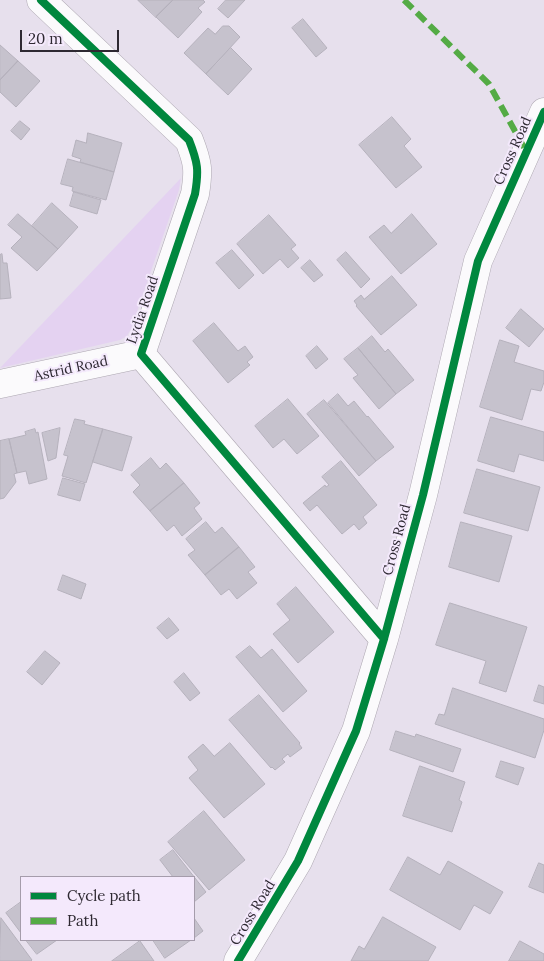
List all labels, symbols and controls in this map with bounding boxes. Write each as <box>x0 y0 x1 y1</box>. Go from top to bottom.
scale bar <box>22 20 121 52</box>
text: 20 m <box>28 29 63 48</box>
street label: Cross Road <box>490 114 536 188</box>
street label: Lydia Road <box>124 274 162 346</box>
street label: Astrid Road <box>32 353 110 385</box>
street label: Cross Road <box>379 503 415 577</box>
legend <box>20 876 195 941</box>
street label: Cross Road <box>227 877 279 949</box>
text: Cycle path <box>67 886 141 905</box>
text: Path <box>67 911 98 930</box>

